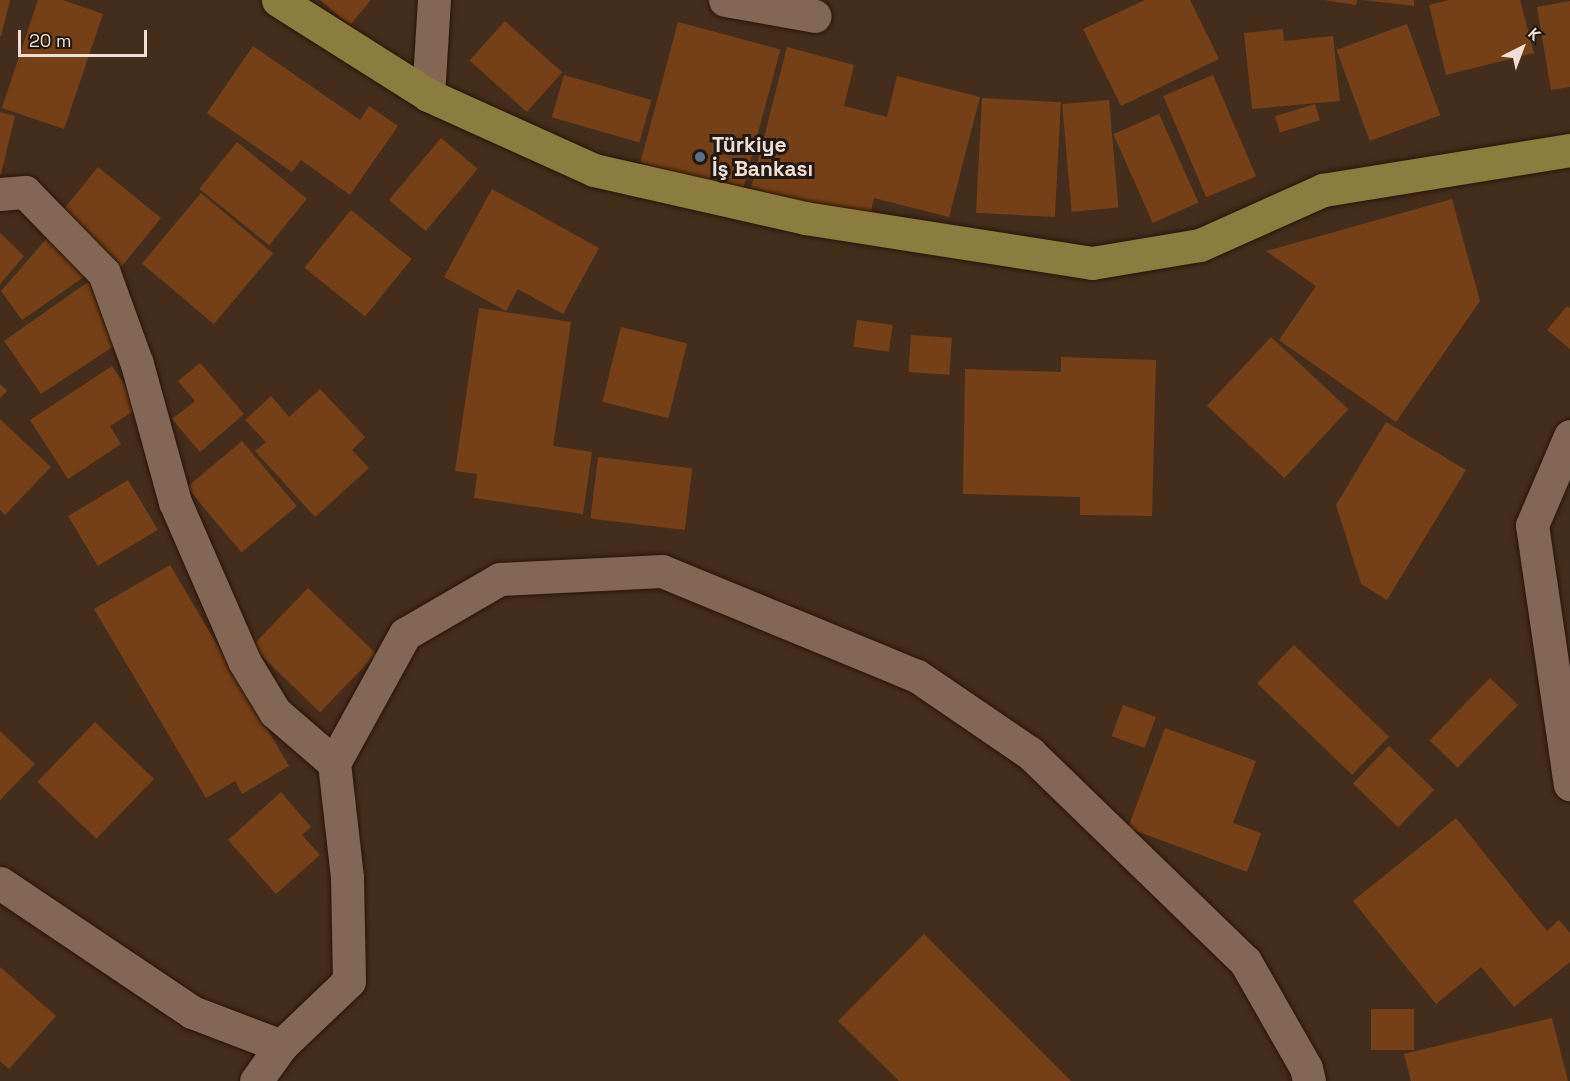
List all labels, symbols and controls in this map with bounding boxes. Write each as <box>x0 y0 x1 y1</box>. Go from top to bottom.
scale bar <box>21 18 150 56</box>
north arrow <box>1492 18 1552 78</box>
text: K <box>1524 23 1545 45</box>
text: 20 m <box>29 29 72 52</box>
place label: Türkiye İş Bankası <box>712 132 813 182</box>
marker: Türkiye İş Bankası <box>693 150 707 164</box>

